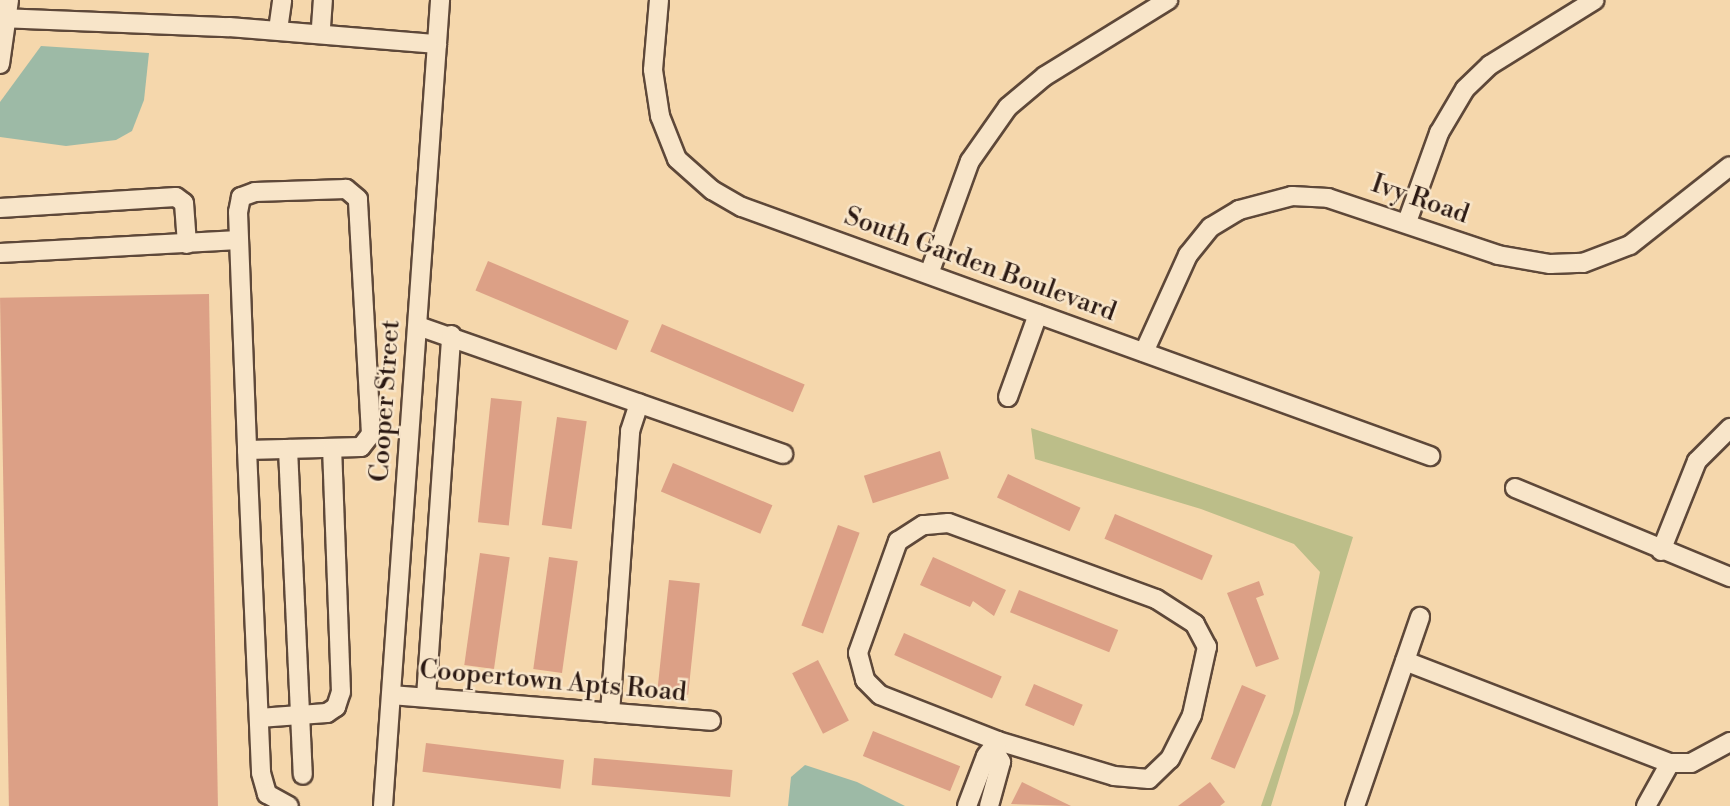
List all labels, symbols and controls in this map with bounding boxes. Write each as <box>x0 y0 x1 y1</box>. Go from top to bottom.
street label: Ivy Road <box>1367 169 1473 231</box>
street label: South Garden Boulevard <box>840 201 1120 329</box>
street label: Cooper Street <box>365 319 407 483</box>
street label: Coopertown Apts Road <box>418 655 688 709</box>

